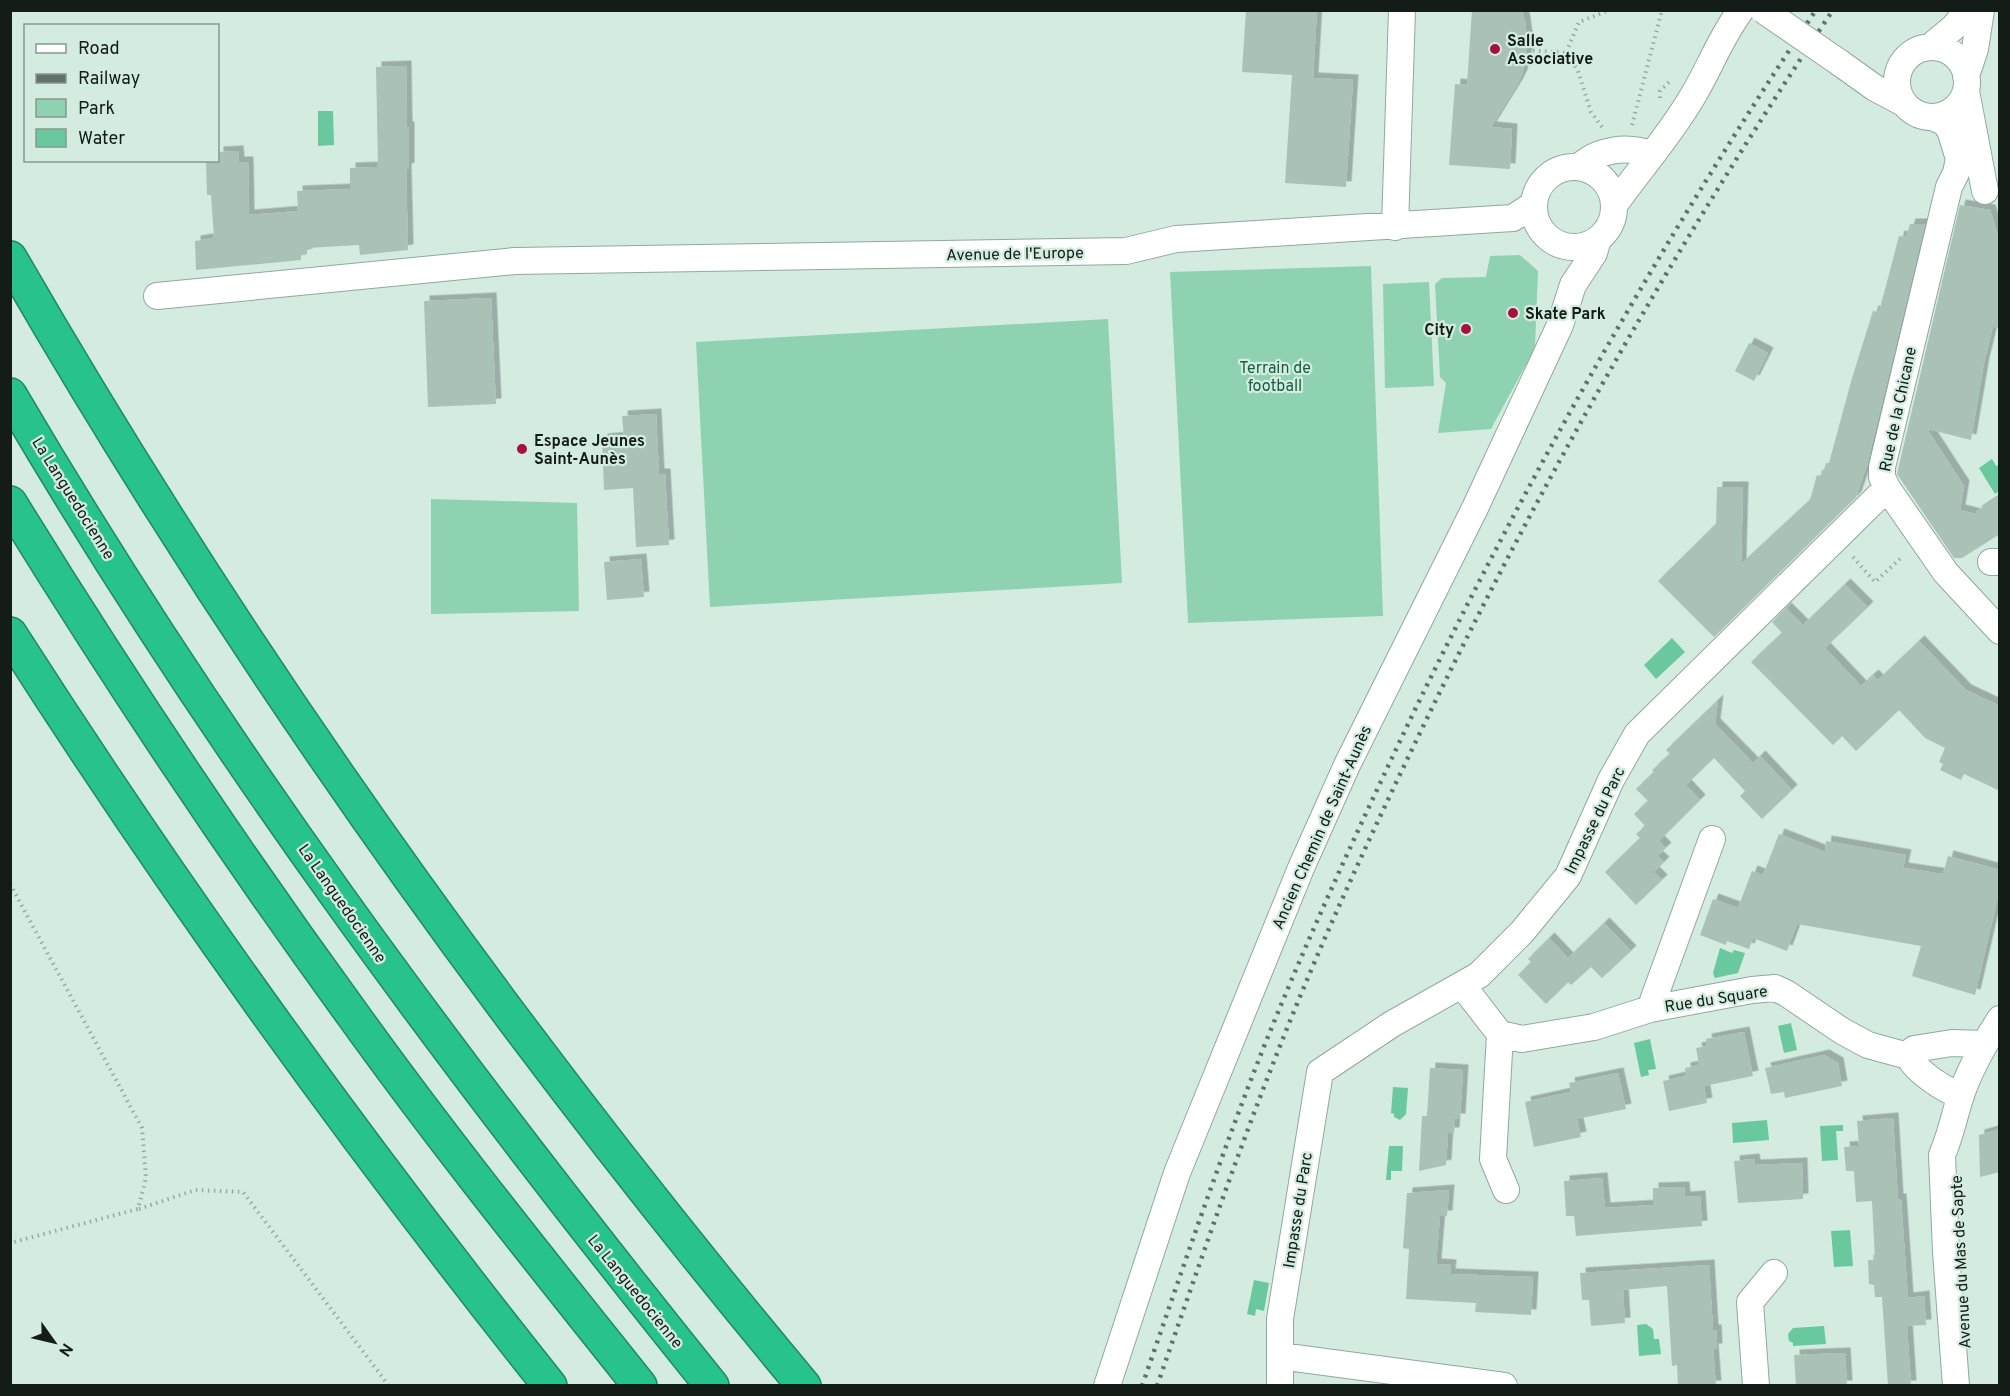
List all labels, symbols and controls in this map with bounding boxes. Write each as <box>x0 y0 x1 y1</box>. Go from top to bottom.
legend <box>24 24 219 162</box>
place label: Salle Associative <box>1507 32 1593 70</box>
text: Road <box>78 38 120 61</box>
marker: Salle Associative <box>1488 42 1502 56</box>
text: Railway <box>78 68 140 91</box>
text: Park <box>78 98 115 121</box>
text: Water <box>78 128 125 151</box>
street label: Avenue de l'Europe <box>946 244 1084 266</box>
place label: Skate Park <box>1525 305 1606 325</box>
marker: Skate Park <box>1506 306 1520 320</box>
place label: City <box>1424 321 1454 341</box>
marker: City <box>1459 322 1473 336</box>
street label: Rue de la Chicane <box>1876 345 1922 474</box>
park label: Terrain de football <box>1239 359 1311 397</box>
place label: Espace Jeunes Saint-Aunès <box>534 432 645 470</box>
street label: La Languedocienne <box>27 434 118 564</box>
marker: Espace Jeunes Saint-Aunès <box>515 442 529 456</box>
street label: Ancien Chemin de Saint-Aunès <box>1269 723 1377 933</box>
street label: Impasse du Parc <box>1561 764 1630 878</box>
street label: La Languedocienne <box>293 841 390 968</box>
street label: Rue du Square <box>1663 982 1769 1018</box>
street label: Impasse du Parc <box>1280 1151 1318 1270</box>
street label: Avenue du Mas de Sapte <box>1947 1174 1977 1349</box>
street label: La Languedocienne <box>582 1231 687 1353</box>
north arrow <box>24 1312 84 1372</box>
text: N <box>53 1339 76 1360</box>

